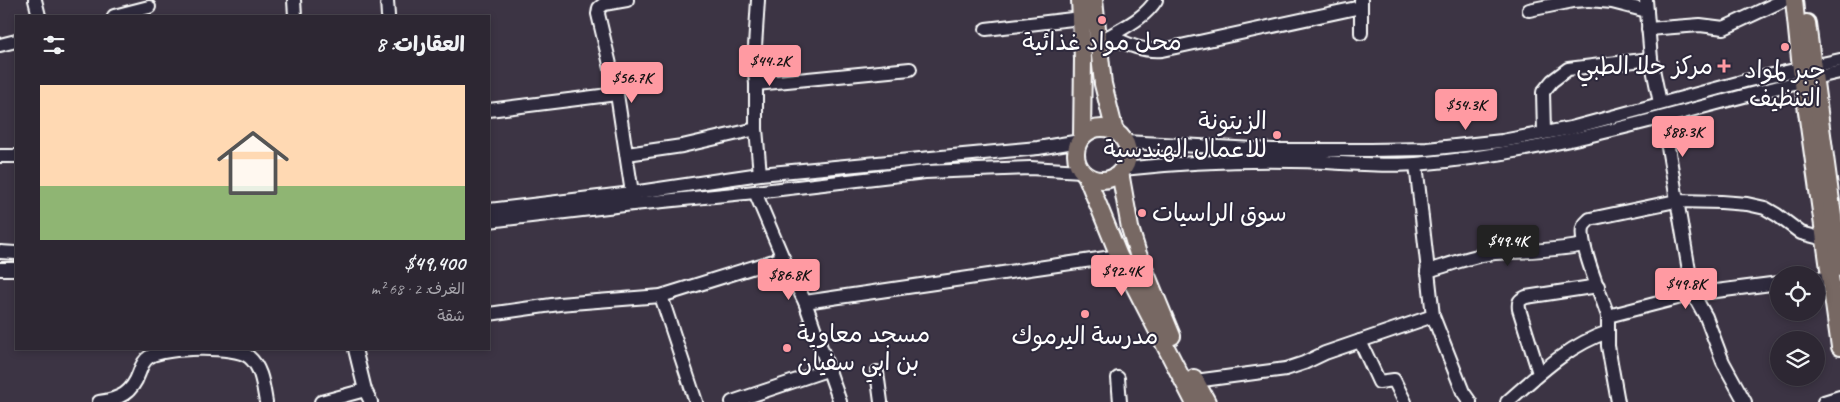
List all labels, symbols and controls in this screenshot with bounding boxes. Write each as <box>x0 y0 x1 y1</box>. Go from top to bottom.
marker: محل مواد غذائية <box>1096 14 1108 26</box>
place label: محل مواد غذائية <box>1022 27 1182 57</box>
icon: filters <box>40 31 68 59</box>
text: العقارات: 8 <box>376 31 465 57</box>
marker: جبر لمواد التنظيف <box>1779 41 1791 53</box>
pin: $44.2K <box>729 44 811 87</box>
text: $44.2K <box>750 51 790 71</box>
place label: مركز حلا الطبي <box>1576 51 1713 87</box>
place label: جبر لمواد التنظيف <box>1744 55 1826 113</box>
marker: مركز حلا الطبي <box>1717 59 1731 73</box>
pin: $56.7K <box>591 62 673 104</box>
text: $56.7K <box>612 68 652 88</box>
pin: $54.3K <box>1425 88 1507 131</box>
text: $54.3K <box>1446 95 1486 115</box>
place label: الزيتونة للاعمال الهندسية <box>1103 106 1267 164</box>
pin: $88.3K <box>1642 116 1724 158</box>
icon: home <box>208 118 298 208</box>
text: $88.3K <box>1663 122 1703 142</box>
marker: الزيتونة للاعمال الهندسية <box>1271 129 1283 141</box>
place label: سوق الراسيات <box>1152 198 1287 228</box>
marker: سوق الراسيات <box>1136 207 1148 219</box>
pin: $49.4K <box>1467 224 1549 267</box>
text: $49.4K <box>1488 231 1528 251</box>
text: $49,400 <box>404 250 465 276</box>
pin: $92.4K <box>1081 254 1163 297</box>
pin: $86.8K <box>748 258 830 301</box>
text: $92.4K <box>1102 261 1142 281</box>
text: $86.8K <box>769 265 809 285</box>
map controls <box>1770 266 1825 386</box>
button: locate <box>1770 266 1825 321</box>
pin: $49.8K <box>1645 268 1727 310</box>
text: $49.8K <box>1666 274 1706 294</box>
text: الغرف: 2 · 68 m² <box>371 279 465 299</box>
text: شقة <box>437 306 465 326</box>
marker: مدرسة اليرموك <box>1079 308 1091 320</box>
place label: مسجد معاوية بن ابي سفيان <box>797 319 930 383</box>
place label: مدرسة اليرموك <box>1012 321 1158 352</box>
button: layers <box>1770 331 1825 386</box>
marker: مسجد معاوية بن ابي سفيان <box>781 342 793 354</box>

